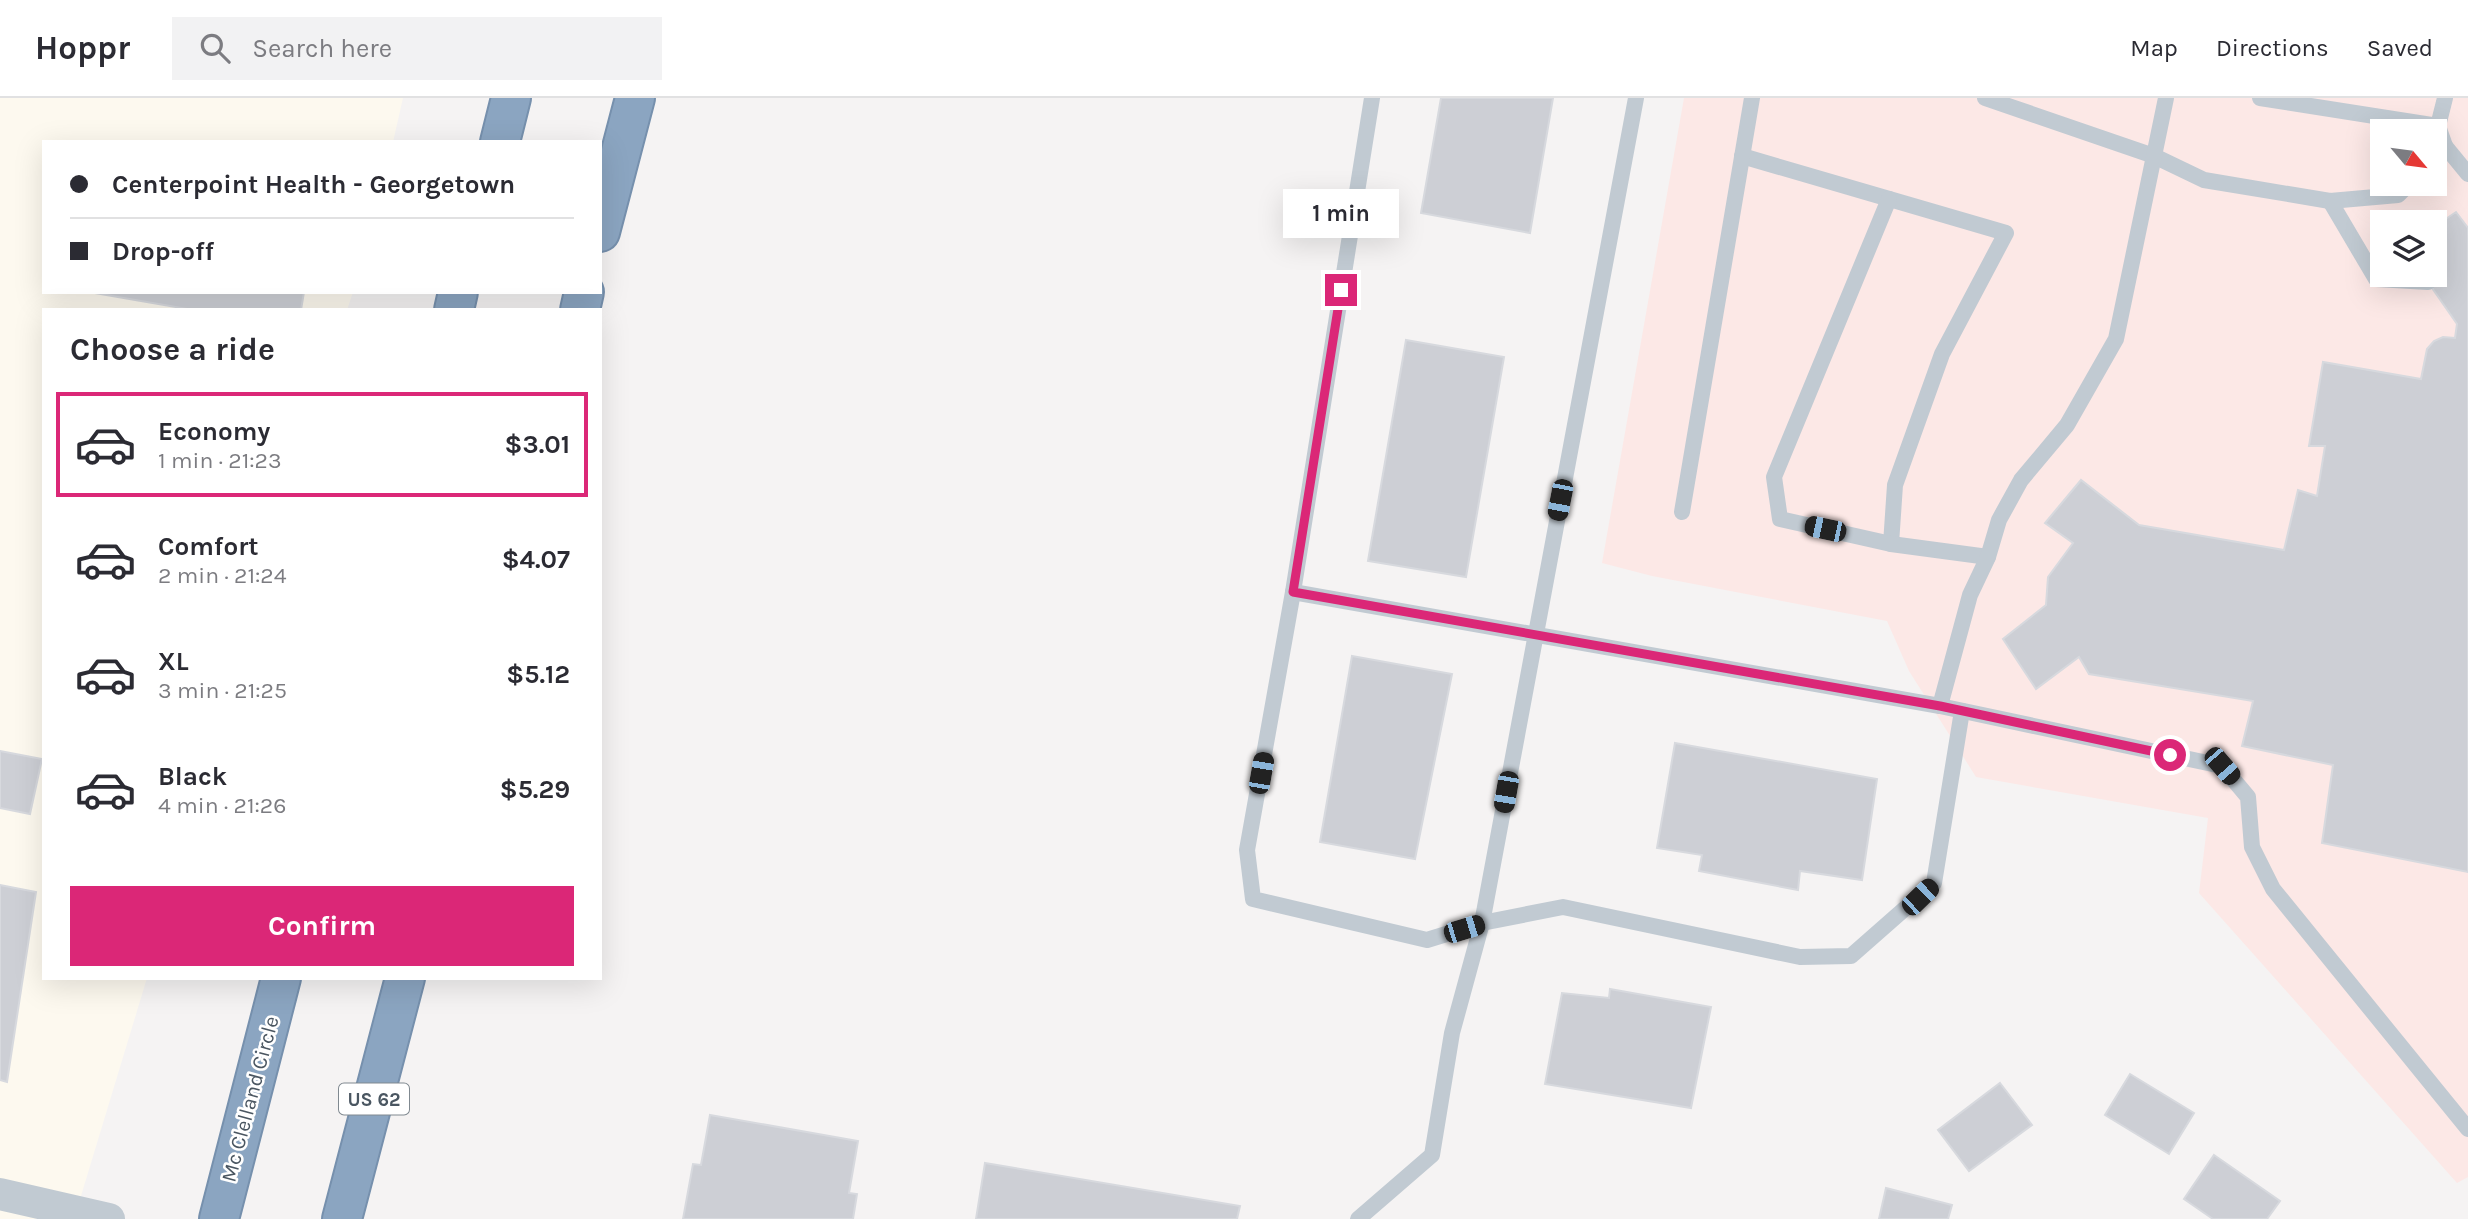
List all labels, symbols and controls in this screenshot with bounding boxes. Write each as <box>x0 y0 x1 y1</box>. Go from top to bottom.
search box <box>172 17 662 80</box>
text: Hoppr <box>35 29 130 67</box>
icon: search <box>196 29 234 67</box>
text: Search here <box>252 33 392 64</box>
text: Map <box>2130 34 2178 62</box>
text: Directions <box>2216 34 2329 62</box>
text: Saved <box>2367 34 2433 62</box>
north arrow <box>2370 119 2446 196</box>
map controls <box>2370 119 2447 287</box>
text: Centerpoint Health - Georgetown <box>112 169 515 200</box>
callout: 1 min <box>1283 188 1399 238</box>
text: 1 min <box>1312 200 1370 227</box>
button: layers <box>2370 210 2447 287</box>
text: Drop-off <box>112 236 214 267</box>
route end <box>1325 274 1357 306</box>
text: Choose a ride <box>70 331 275 368</box>
icon: car <box>74 413 137 476</box>
text: Economy <box>158 416 270 447</box>
text: $3.01 <box>505 429 570 460</box>
text: 1 min · 21:23 <box>158 447 282 474</box>
car <box>1546 477 1575 523</box>
car <box>1803 514 1848 544</box>
icon: car <box>74 528 137 591</box>
text: Comfort <box>158 531 259 562</box>
text: $4.07 <box>502 544 570 575</box>
text: 2 min · 21:24 <box>158 562 286 589</box>
icon: car <box>74 643 137 706</box>
text: XL <box>158 646 189 677</box>
text: $5.12 <box>506 659 570 690</box>
text: 3 min · 21:25 <box>158 677 287 704</box>
route start <box>2154 739 2186 771</box>
car <box>2201 743 2244 789</box>
car <box>1248 750 1275 796</box>
icon: car <box>74 758 137 821</box>
text: Black <box>158 761 227 792</box>
car <box>1493 769 1520 815</box>
text: $5.29 <box>500 774 570 805</box>
text: 4 min · 21:26 <box>158 792 286 819</box>
car <box>1898 875 1943 919</box>
button: Confirm <box>70 886 574 966</box>
car <box>1441 913 1488 945</box>
street label: Mc Clelland Circle <box>216 1013 284 1185</box>
road number: US 62 <box>339 1084 409 1114</box>

